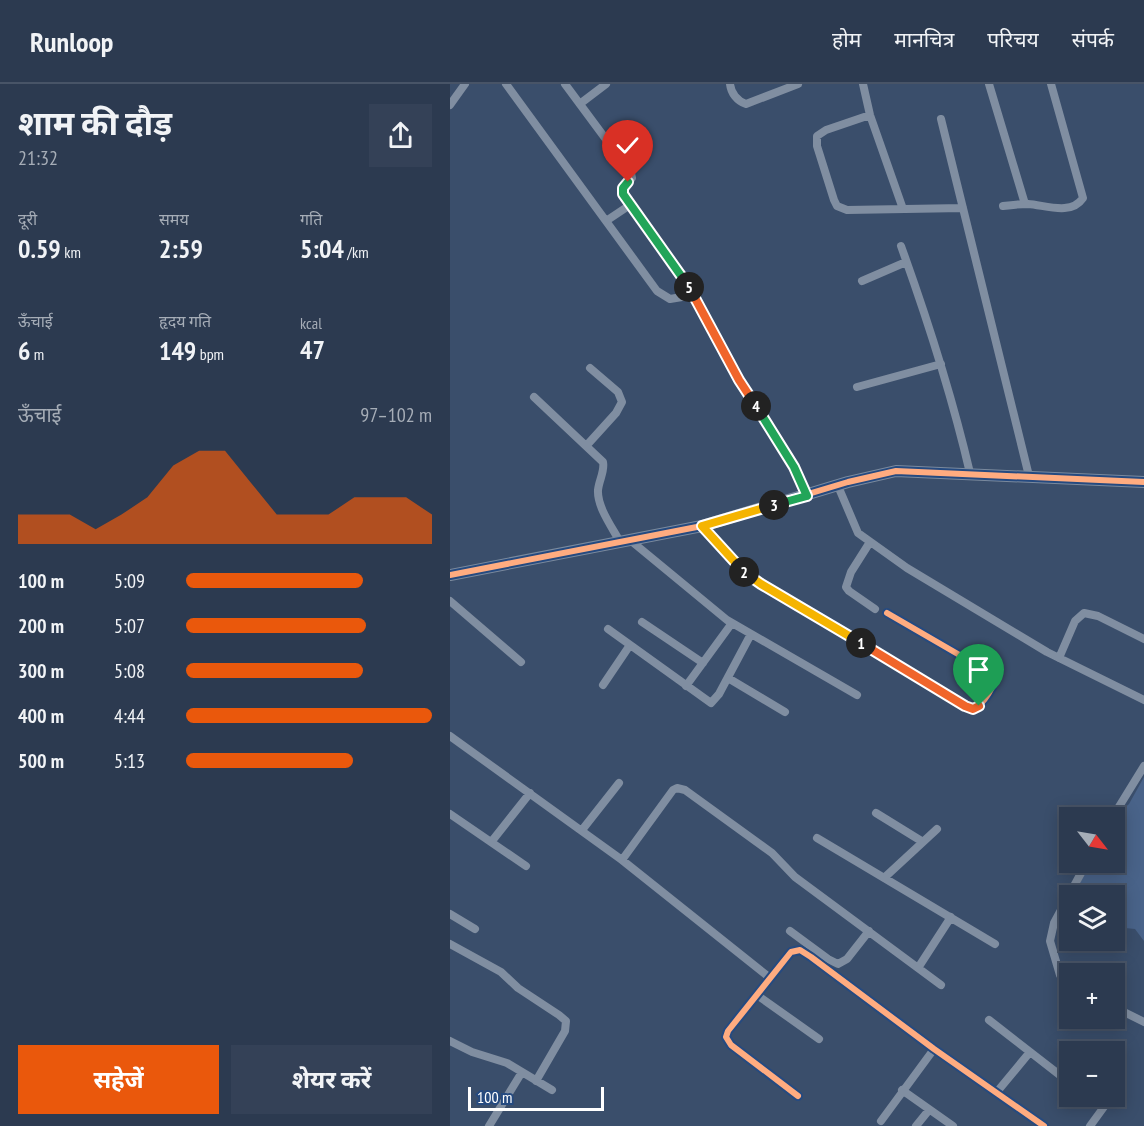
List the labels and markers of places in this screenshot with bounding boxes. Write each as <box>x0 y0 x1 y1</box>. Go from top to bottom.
pin <box>602 120 653 182</box>
pin: 5 <box>674 272 704 302</box>
pin: 4 <box>741 391 771 421</box>
pin: 3 <box>759 490 789 520</box>
pin: 2 <box>729 557 759 587</box>
pin: 1 <box>846 628 876 658</box>
pin <box>953 644 1004 706</box>

